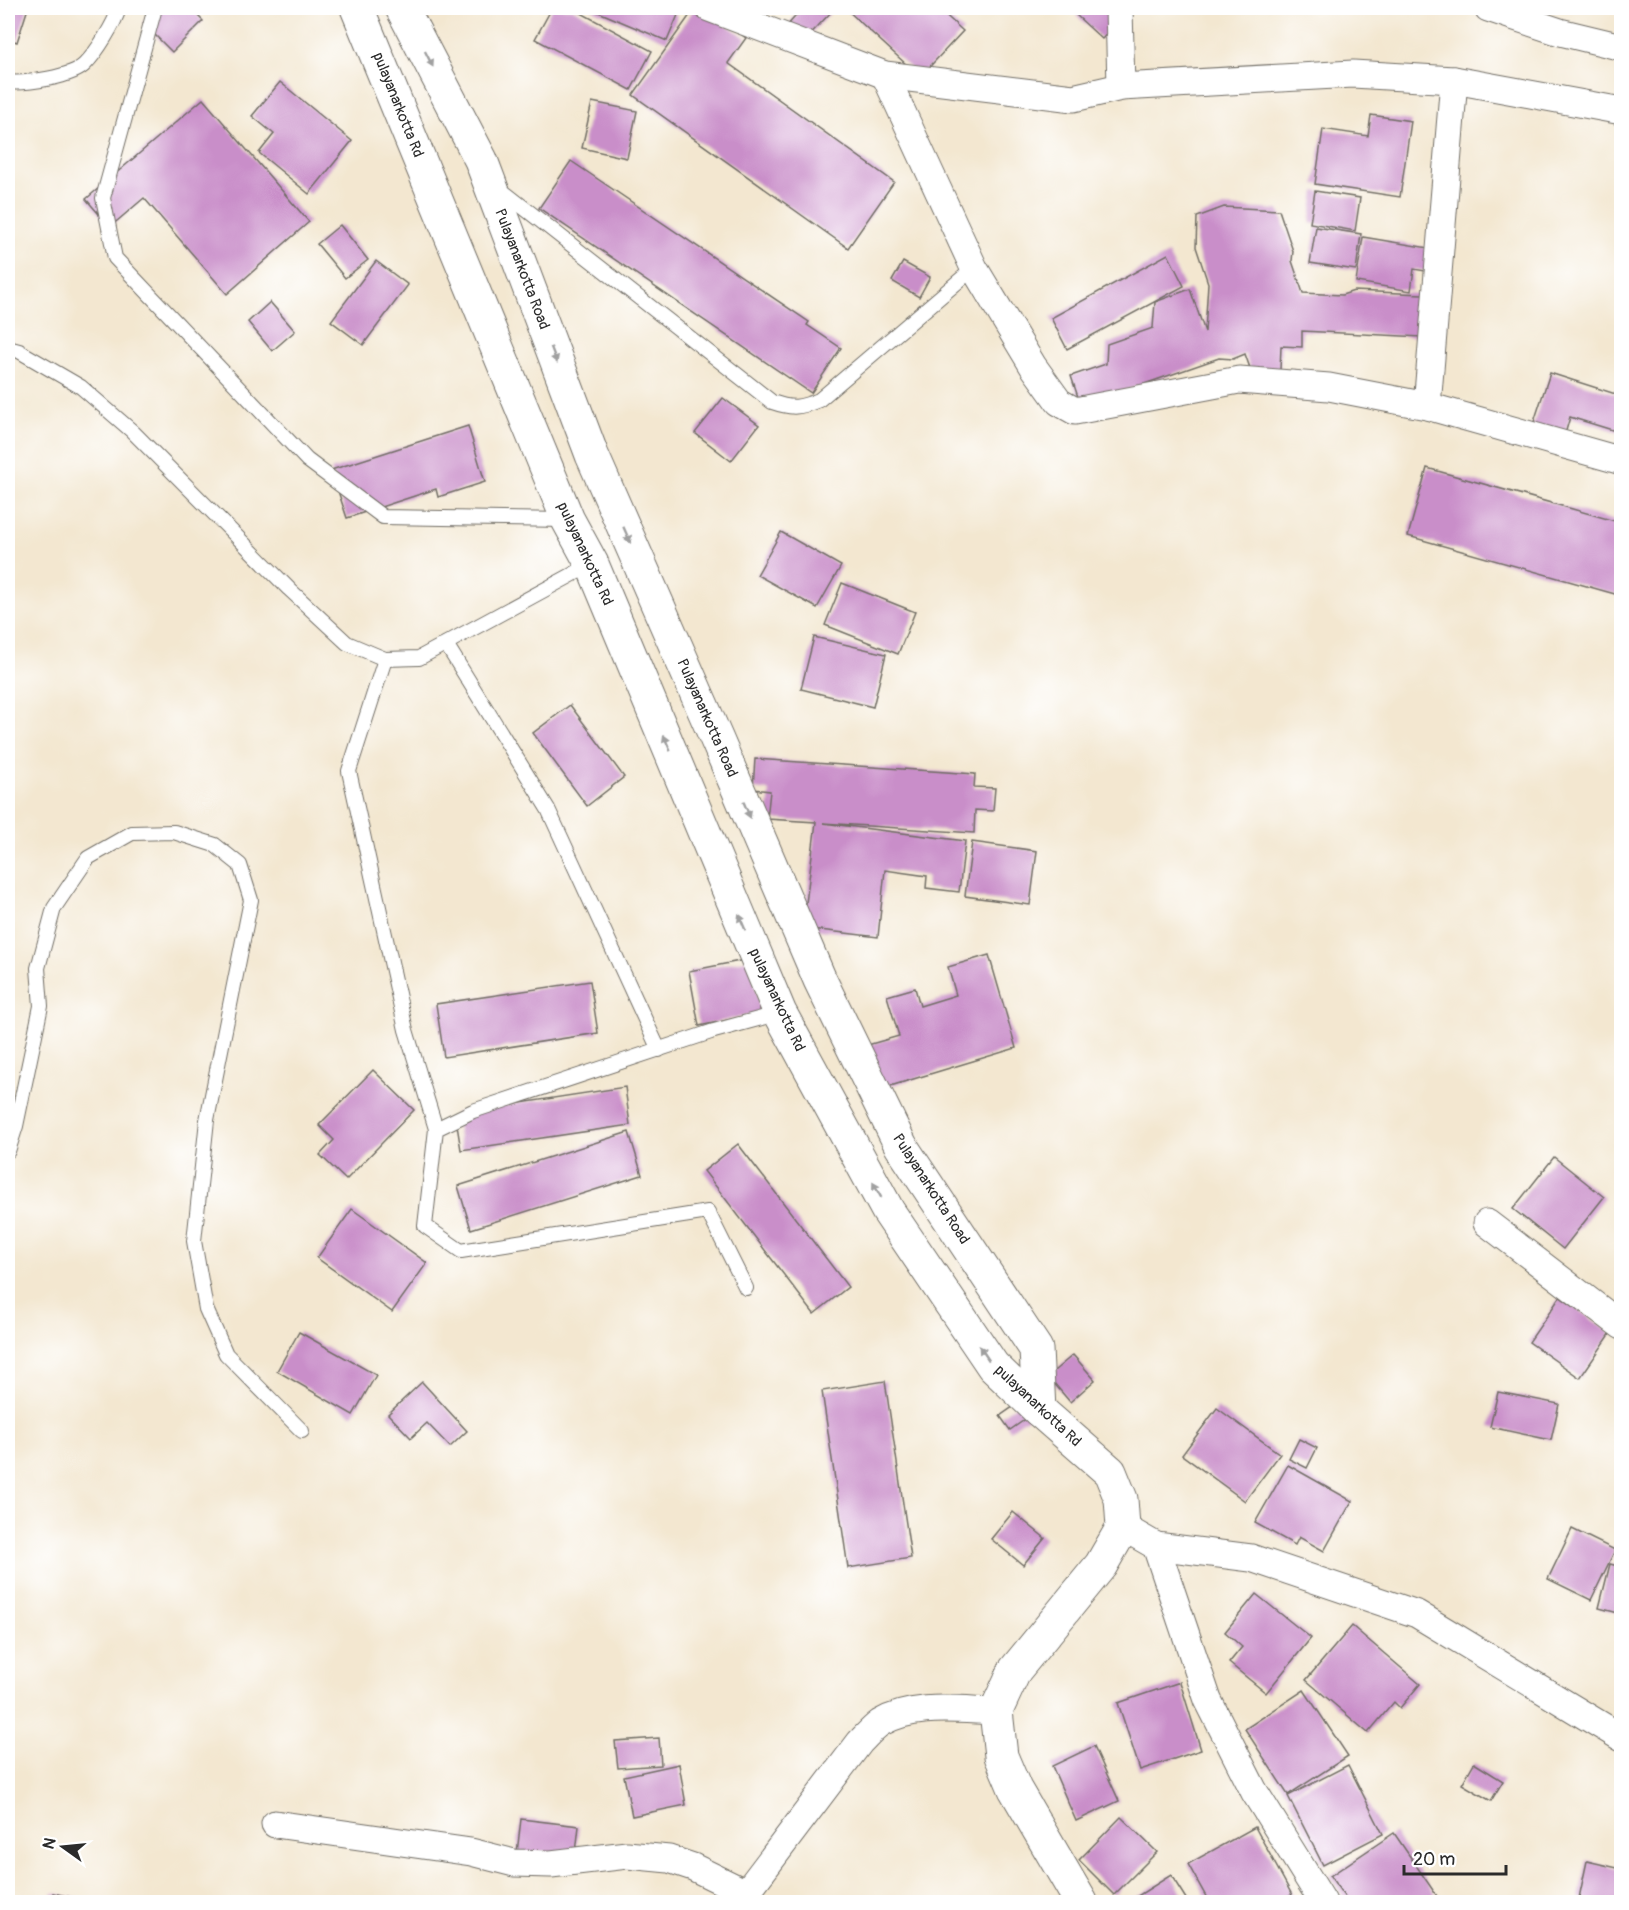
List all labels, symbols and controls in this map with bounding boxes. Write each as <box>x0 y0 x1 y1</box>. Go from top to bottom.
street label: pulayanarkotta Rd <box>368 50 428 160</box>
one-way arrow <box>424 51 434 68</box>
street label: Pulayanarkotta Road <box>490 206 554 332</box>
one-way arrow <box>549 346 559 364</box>
street label: pulayanarkotta Rd <box>553 499 617 609</box>
one-way arrow <box>622 527 632 545</box>
street label: Pulayanarkotta Road <box>672 656 742 780</box>
one-way arrow <box>662 733 672 751</box>
one-way arrow <box>743 801 753 819</box>
one-way arrow <box>737 913 747 931</box>
street label: pulayanarkotta Rd <box>745 945 809 1055</box>
street label: Pulayanarkotta Road <box>888 1130 974 1248</box>
one-way arrow <box>872 1181 882 1198</box>
one-way arrow <box>978 1345 990 1361</box>
street label: pulayanarkotta Rd <box>991 1361 1085 1451</box>
north arrow <box>33 1817 93 1877</box>
text: N <box>38 1835 61 1851</box>
scale bar <box>1404 1838 1506 1876</box>
text: 20 m <box>1413 1848 1455 1871</box>

